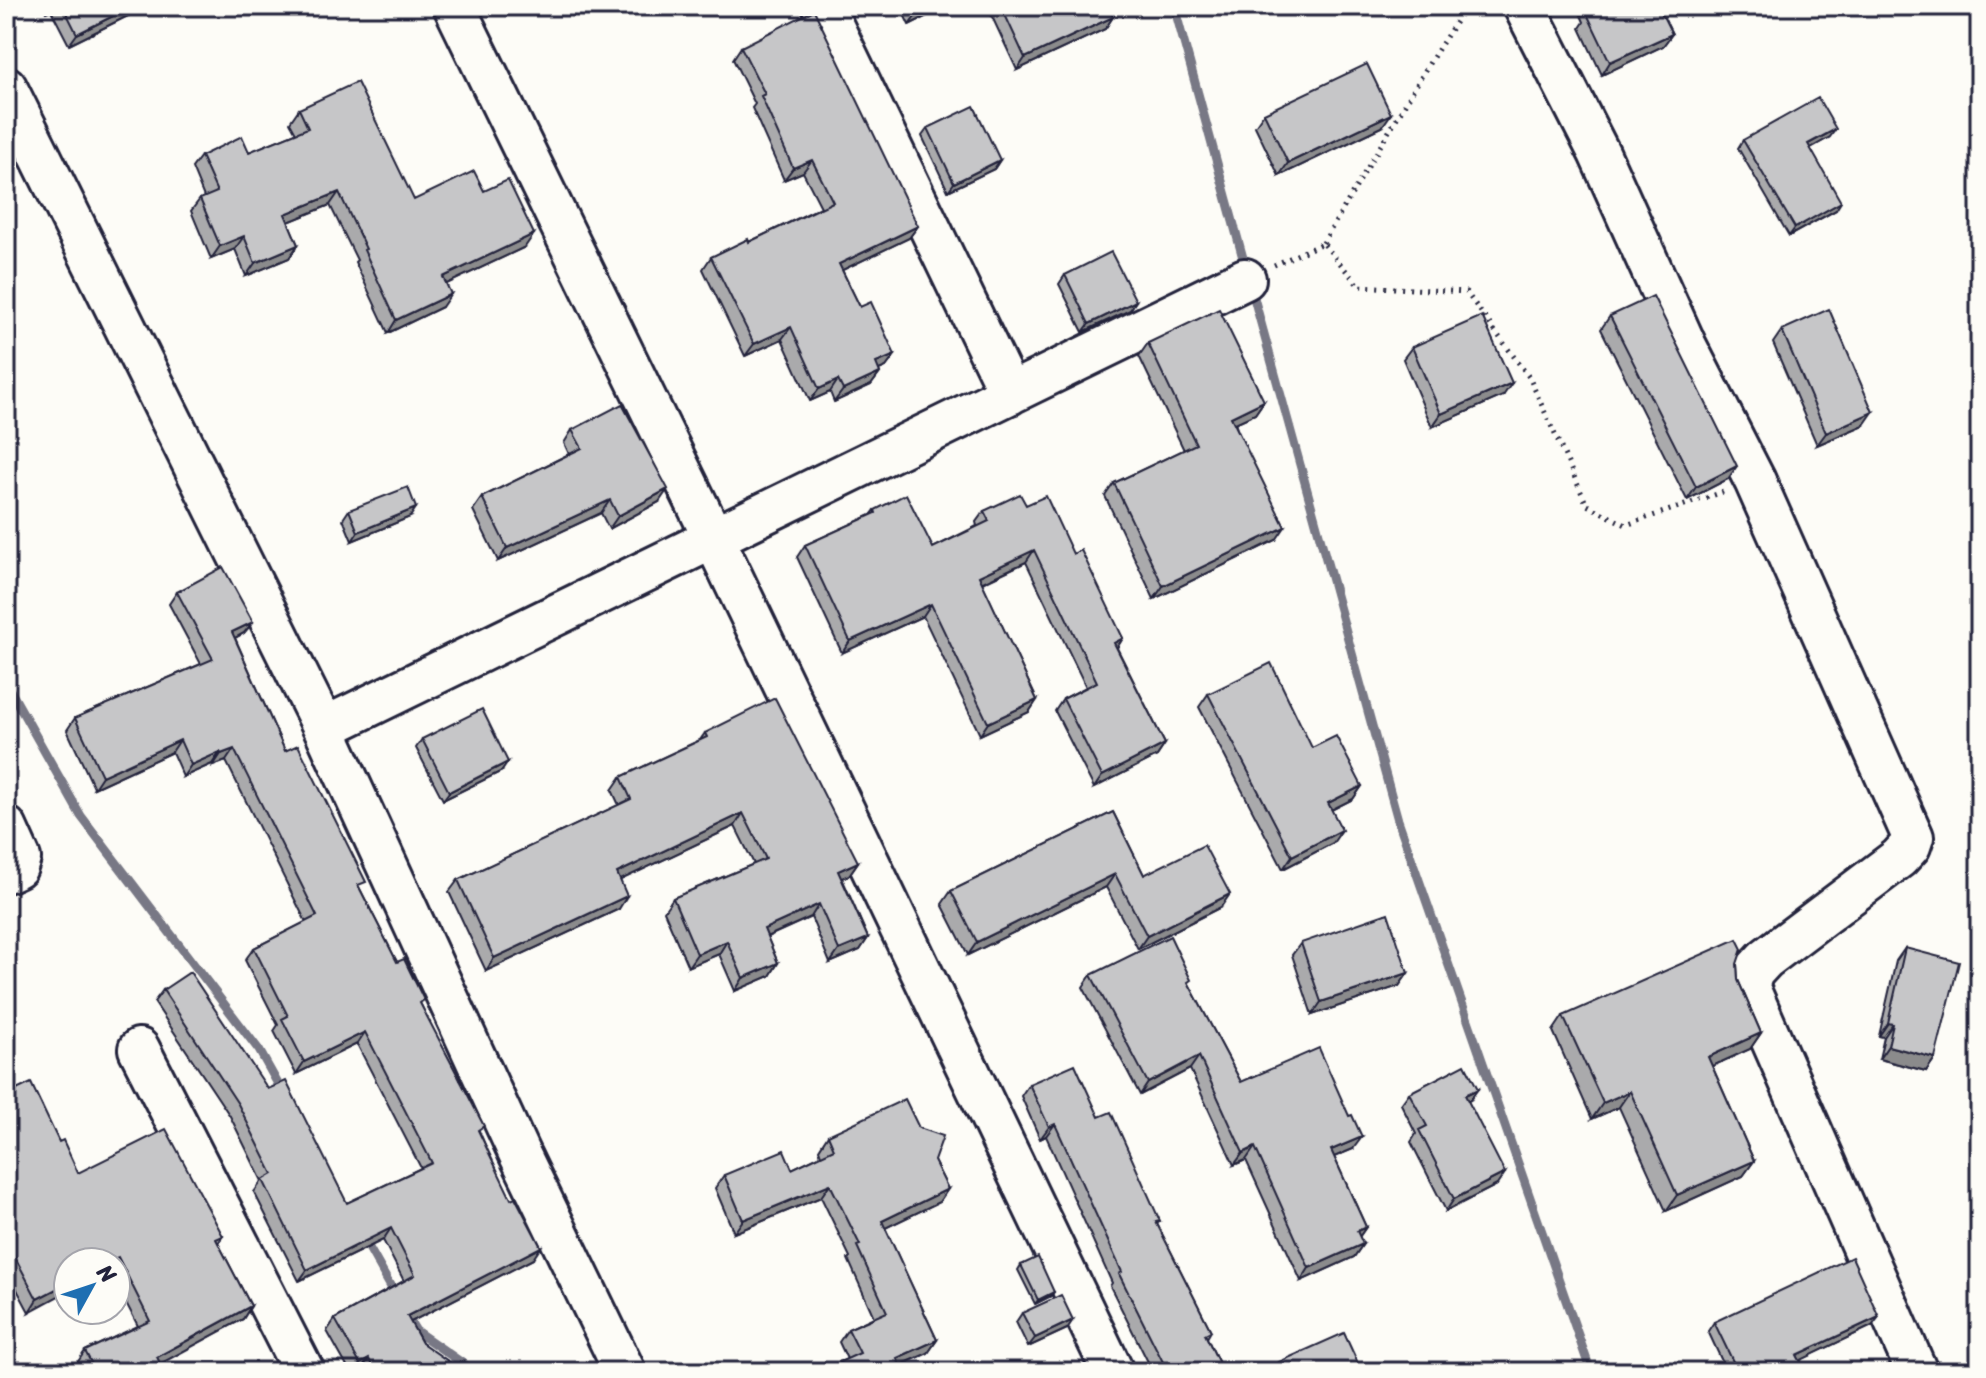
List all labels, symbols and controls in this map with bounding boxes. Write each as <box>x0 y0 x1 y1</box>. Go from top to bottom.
north arrow <box>52 1246 132 1326</box>
text: N <box>86 1254 127 1292</box>

